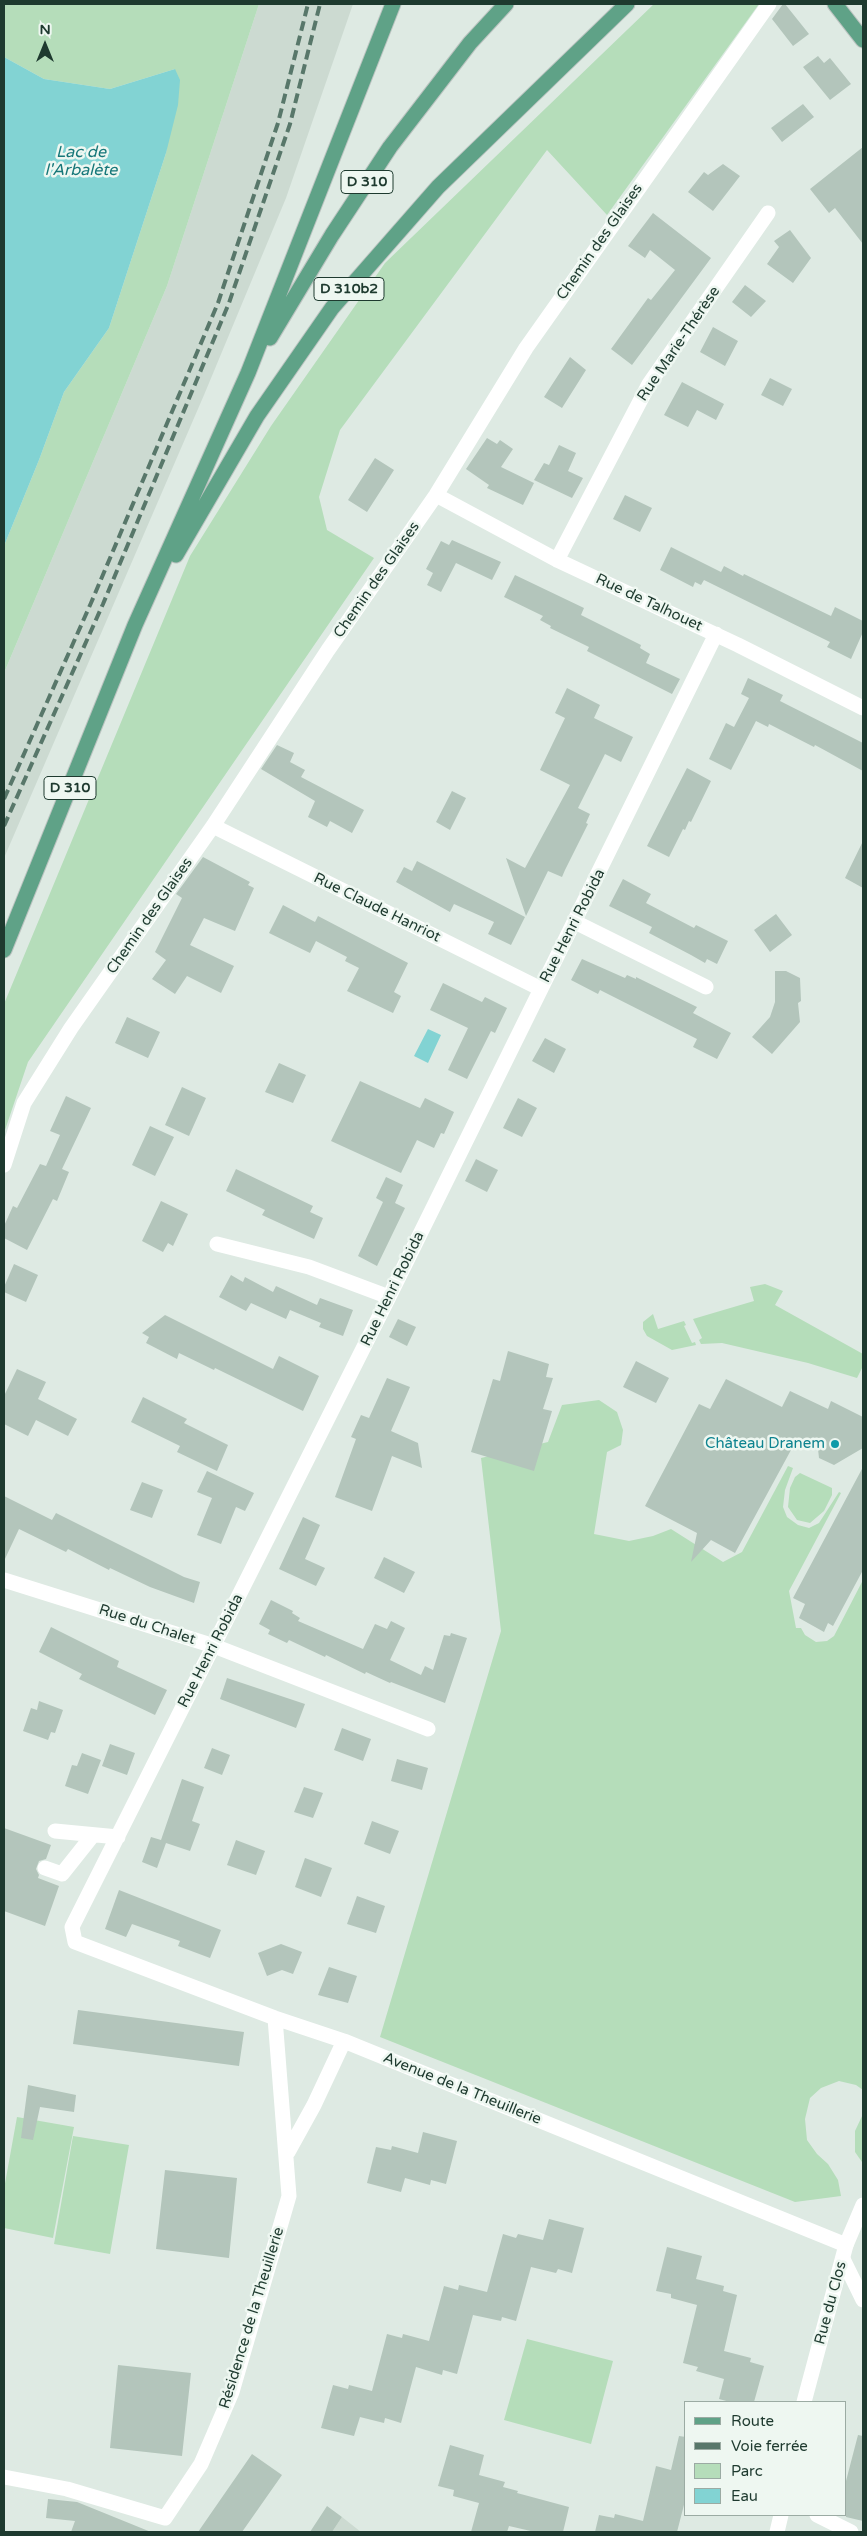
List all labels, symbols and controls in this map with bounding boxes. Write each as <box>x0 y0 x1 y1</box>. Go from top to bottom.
north arrow <box>20 20 70 70</box>
text: N <box>39 21 51 38</box>
water label: Lac de l'Arbalète <box>45 143 117 181</box>
road number: D 310 <box>341 170 393 193</box>
street label: Chemin des Glaises <box>553 180 647 304</box>
road number: D 310b2 <box>314 278 384 300</box>
street label: Rue Marie-Thérèse <box>634 283 724 405</box>
street label: Chemin des Glaises <box>330 518 424 642</box>
street label: Rue de Talhouet <box>593 570 705 636</box>
road number: D 310 <box>44 776 96 800</box>
street label: Chemin des Glaises <box>103 854 197 978</box>
street label: Rue Henri Robida <box>537 866 609 986</box>
street label: Rue Claude Hanriot <box>311 869 443 947</box>
street label: Rue Henri Robida <box>357 1229 429 1349</box>
place label: Château Dranem <box>705 1435 825 1453</box>
marker: Château Dranem <box>829 1438 841 1450</box>
street label: Rue Henri Robida <box>175 1591 247 1711</box>
street label: Rue du Chalet <box>96 1601 198 1649</box>
street label: Avenue de la Theuillerie <box>380 2049 544 2129</box>
street label: Résidence de la Theuillerie <box>216 2225 288 2411</box>
street label: Rue du Clos <box>811 2260 851 2346</box>
legend <box>684 2401 847 2516</box>
text: Route <box>731 2412 774 2430</box>
text: Voie ferrée <box>731 2437 808 2455</box>
text: Parc <box>731 2462 763 2480</box>
text: Eau <box>731 2487 758 2505</box>

